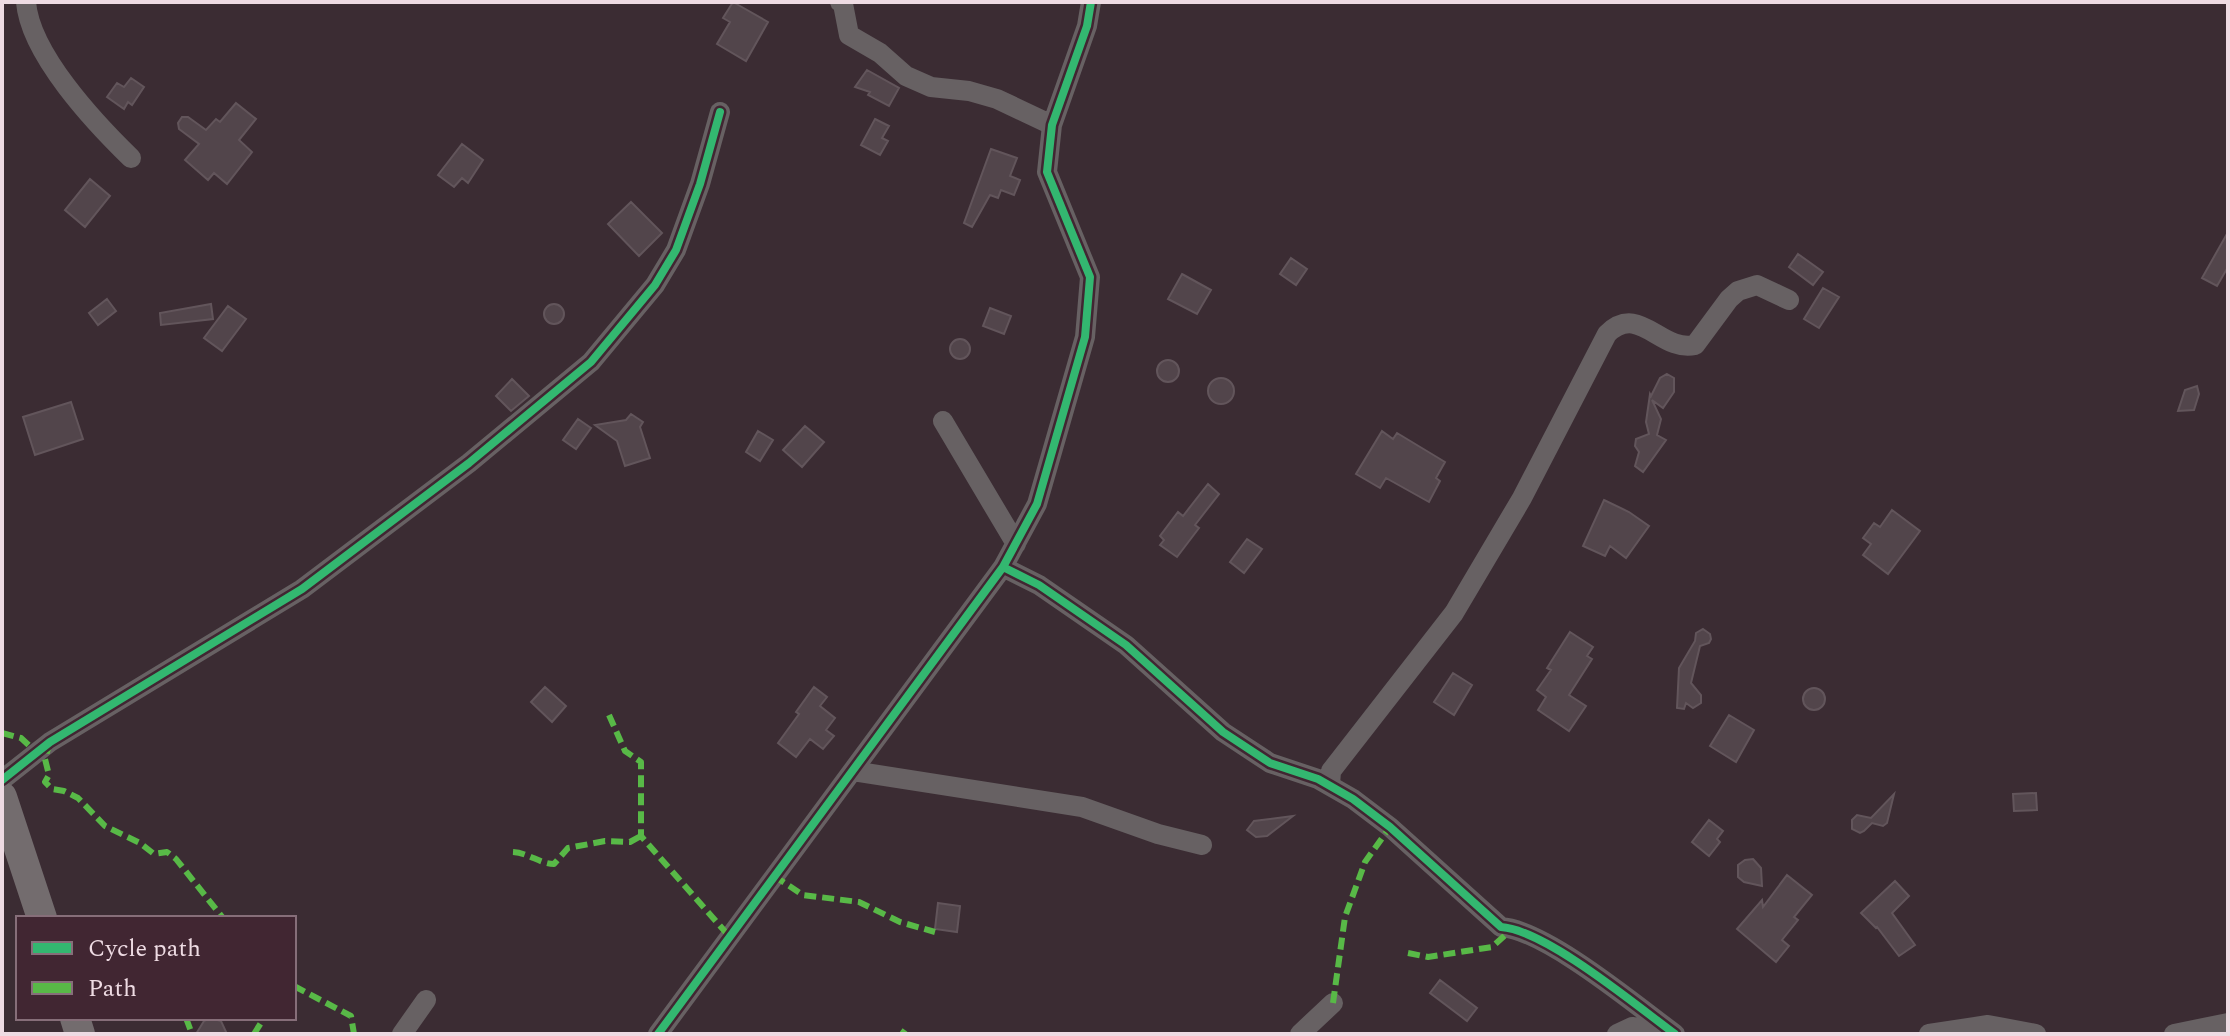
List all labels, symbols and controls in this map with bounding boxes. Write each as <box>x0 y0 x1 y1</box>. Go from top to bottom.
legend <box>16 916 296 1020</box>
text: Cycle path <box>88 931 201 967</box>
text: Path <box>88 971 137 1007</box>

